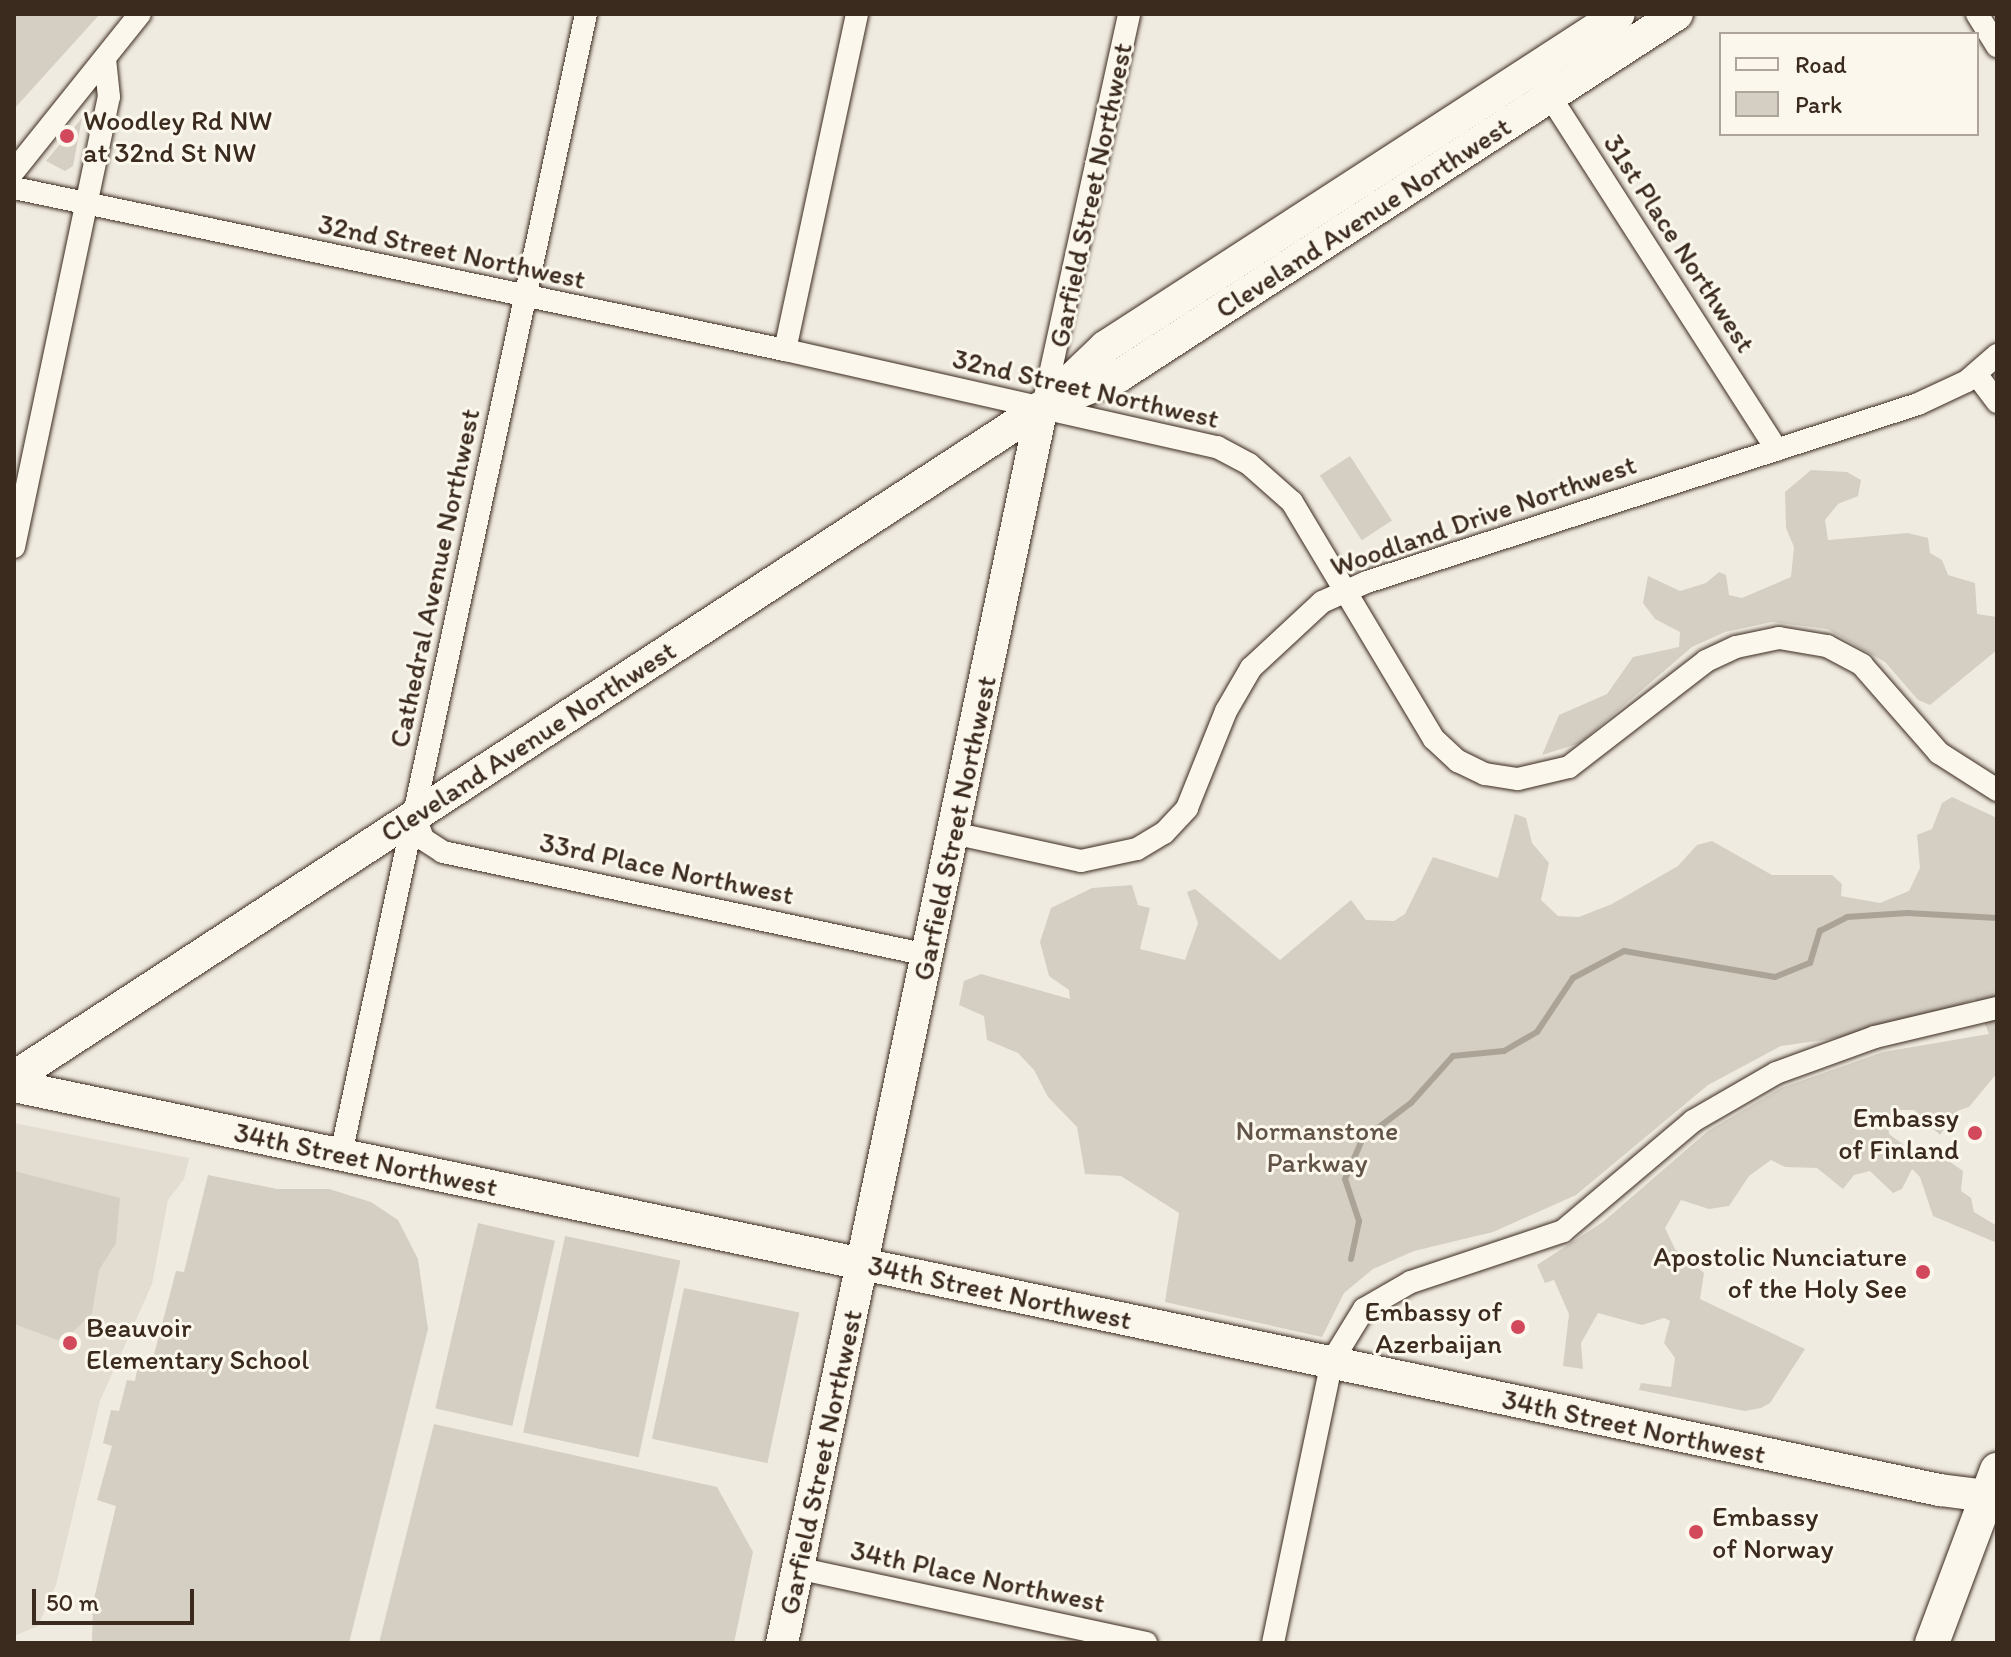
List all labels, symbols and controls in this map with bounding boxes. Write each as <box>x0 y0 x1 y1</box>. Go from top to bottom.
legend <box>1719 32 1979 136</box>
street label: Garfield Street Northwest <box>1041 39 1139 351</box>
text: Road <box>1795 50 1847 79</box>
text: Park <box>1795 90 1842 119</box>
place label: Woodley Rd NW at 32nd St NW <box>83 103 272 169</box>
street label: Cleveland Avenue Northwest <box>1210 109 1516 325</box>
marker: Woodley Rd NW at 32nd St NW <box>58 127 76 145</box>
street label: 31st Place Northwest <box>1597 128 1763 358</box>
street label: 32nd Street Northwest <box>315 206 589 296</box>
street label: 32nd Street Northwest <box>949 341 1223 435</box>
street label: Cathedral Avenue Northwest <box>382 406 486 750</box>
street label: Woodland Drive Northwest <box>1326 447 1640 583</box>
street label: Cleveland Avenue Northwest <box>375 633 681 849</box>
street label: Garfield Street Northwest <box>905 672 1003 984</box>
street label: 33rd Place Northwest <box>537 825 797 911</box>
place label: Embassy of Finland <box>1838 1100 1959 1166</box>
park label: Normanstone Parkway <box>1236 1113 1398 1179</box>
street label: 34th Street Northwest <box>231 1115 501 1203</box>
marker: Embassy of Finland <box>1966 1124 1984 1142</box>
place label: Apostolic Nunciature of the Holy See <box>1654 1239 1907 1305</box>
street label: 34th Street Northwest <box>865 1248 1135 1336</box>
marker: Apostolic Nunciature of the Holy See <box>1914 1263 1932 1281</box>
place label: Embassy of Azerbaijan <box>1365 1294 1502 1360</box>
street label: Garfield Street Northwest <box>771 1306 869 1618</box>
place label: Beauvoir Elementary School <box>86 1310 309 1376</box>
marker: Embassy of Azerbaijan <box>1509 1318 1527 1336</box>
marker: Beauvoir Elementary School <box>61 1334 79 1352</box>
street label: 34th Street Northwest <box>1499 1382 1769 1470</box>
place label: Embassy of Norway <box>1712 1499 1834 1565</box>
marker: Embassy of Norway <box>1687 1523 1705 1541</box>
street label: 34th Place Northwest <box>848 1533 1108 1619</box>
scale bar <box>36 1573 198 1623</box>
text: 50 m <box>46 1588 99 1617</box>

